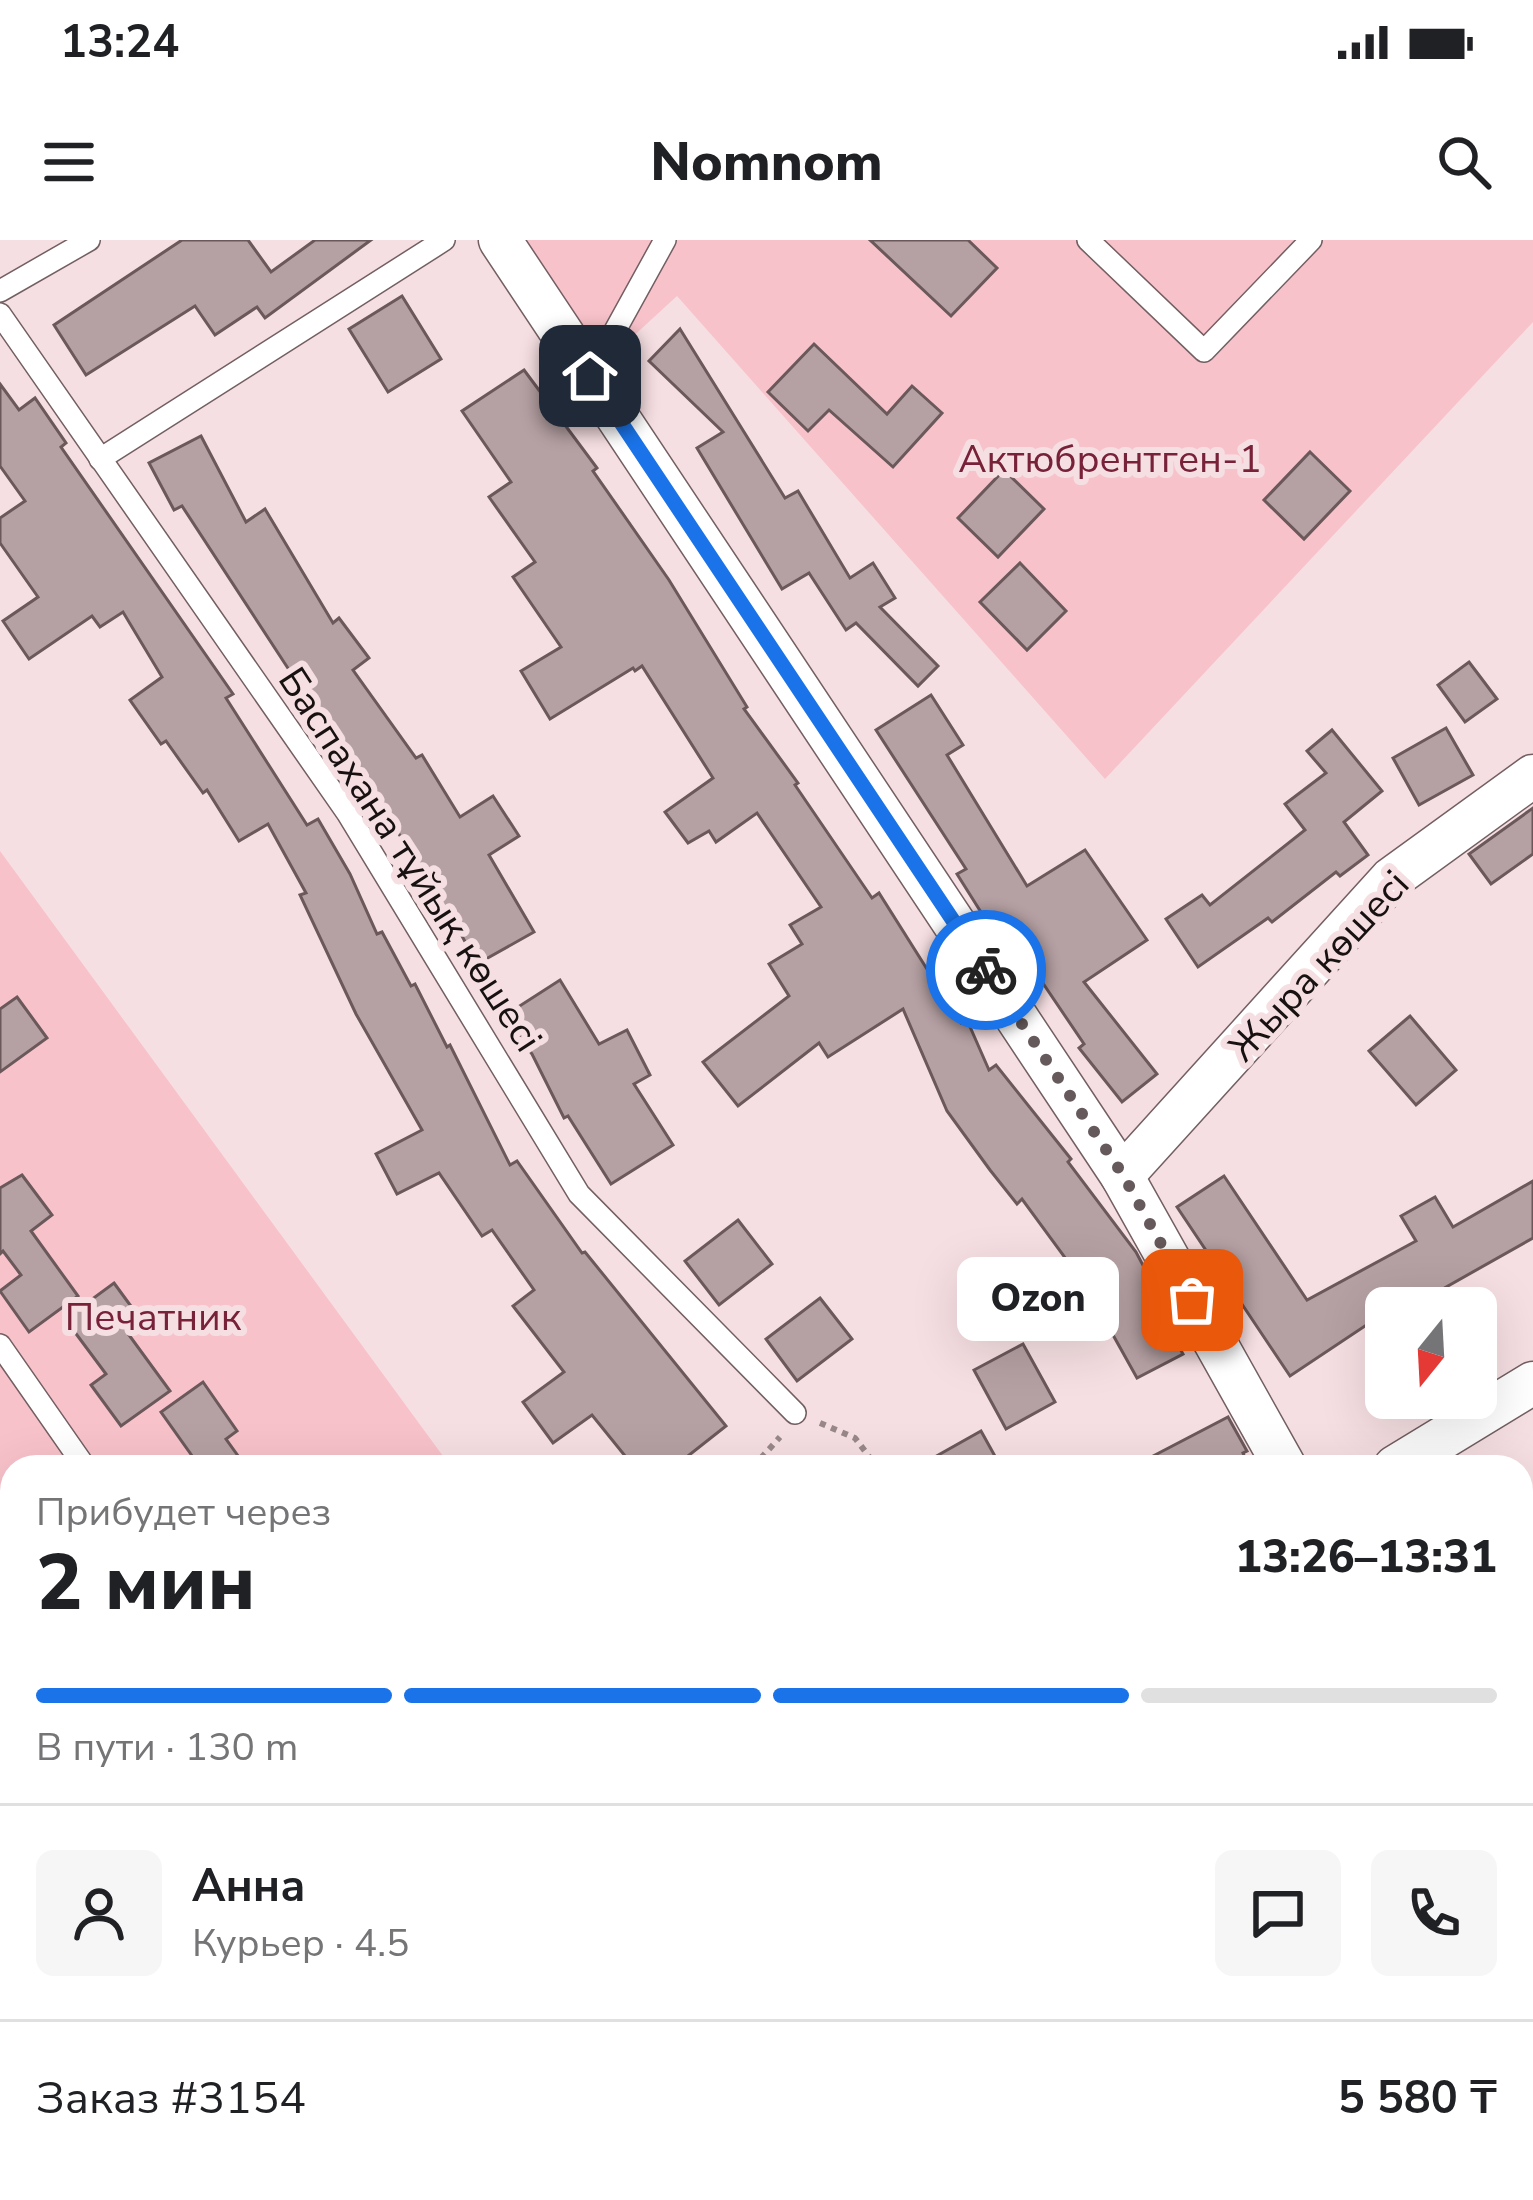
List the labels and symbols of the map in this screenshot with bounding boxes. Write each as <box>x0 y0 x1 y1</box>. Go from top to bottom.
pin <box>539 325 641 427</box>
park label: Актюбрентген-1 <box>958 433 1262 486</box>
street label: Баспахана тұйық көшесі <box>265 657 554 1062</box>
street label: Жыра көшесі <box>1217 859 1421 1073</box>
courier <box>926 910 1046 1030</box>
pin <box>1141 1249 1243 1351</box>
callout: Ozon <box>958 1258 1120 1342</box>
north arrow <box>1365 1287 1497 1419</box>
park label: Печатник <box>65 1291 242 1344</box>

